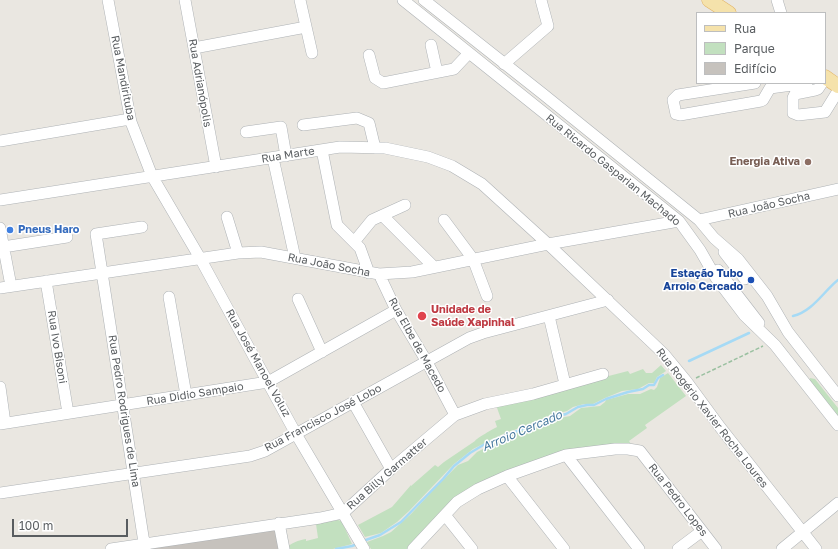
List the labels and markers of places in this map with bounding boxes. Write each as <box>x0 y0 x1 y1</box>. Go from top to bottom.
place label: Energia Ativa <box>729 155 800 169</box>
marker: Energia Ativa <box>803 157 813 167</box>
place label: Pneus Haro <box>18 223 79 237</box>
marker: Pneus Haro <box>5 225 15 235</box>
place label: Estação Tubo Arroio Cercado <box>663 267 743 293</box>
marker: Estação Tubo Arroio Cercado <box>746 275 756 285</box>
place label: Unidade de Saúde Xapinhal <box>431 303 515 329</box>
marker: Unidade de Saúde Xapinhal <box>416 310 428 322</box>

